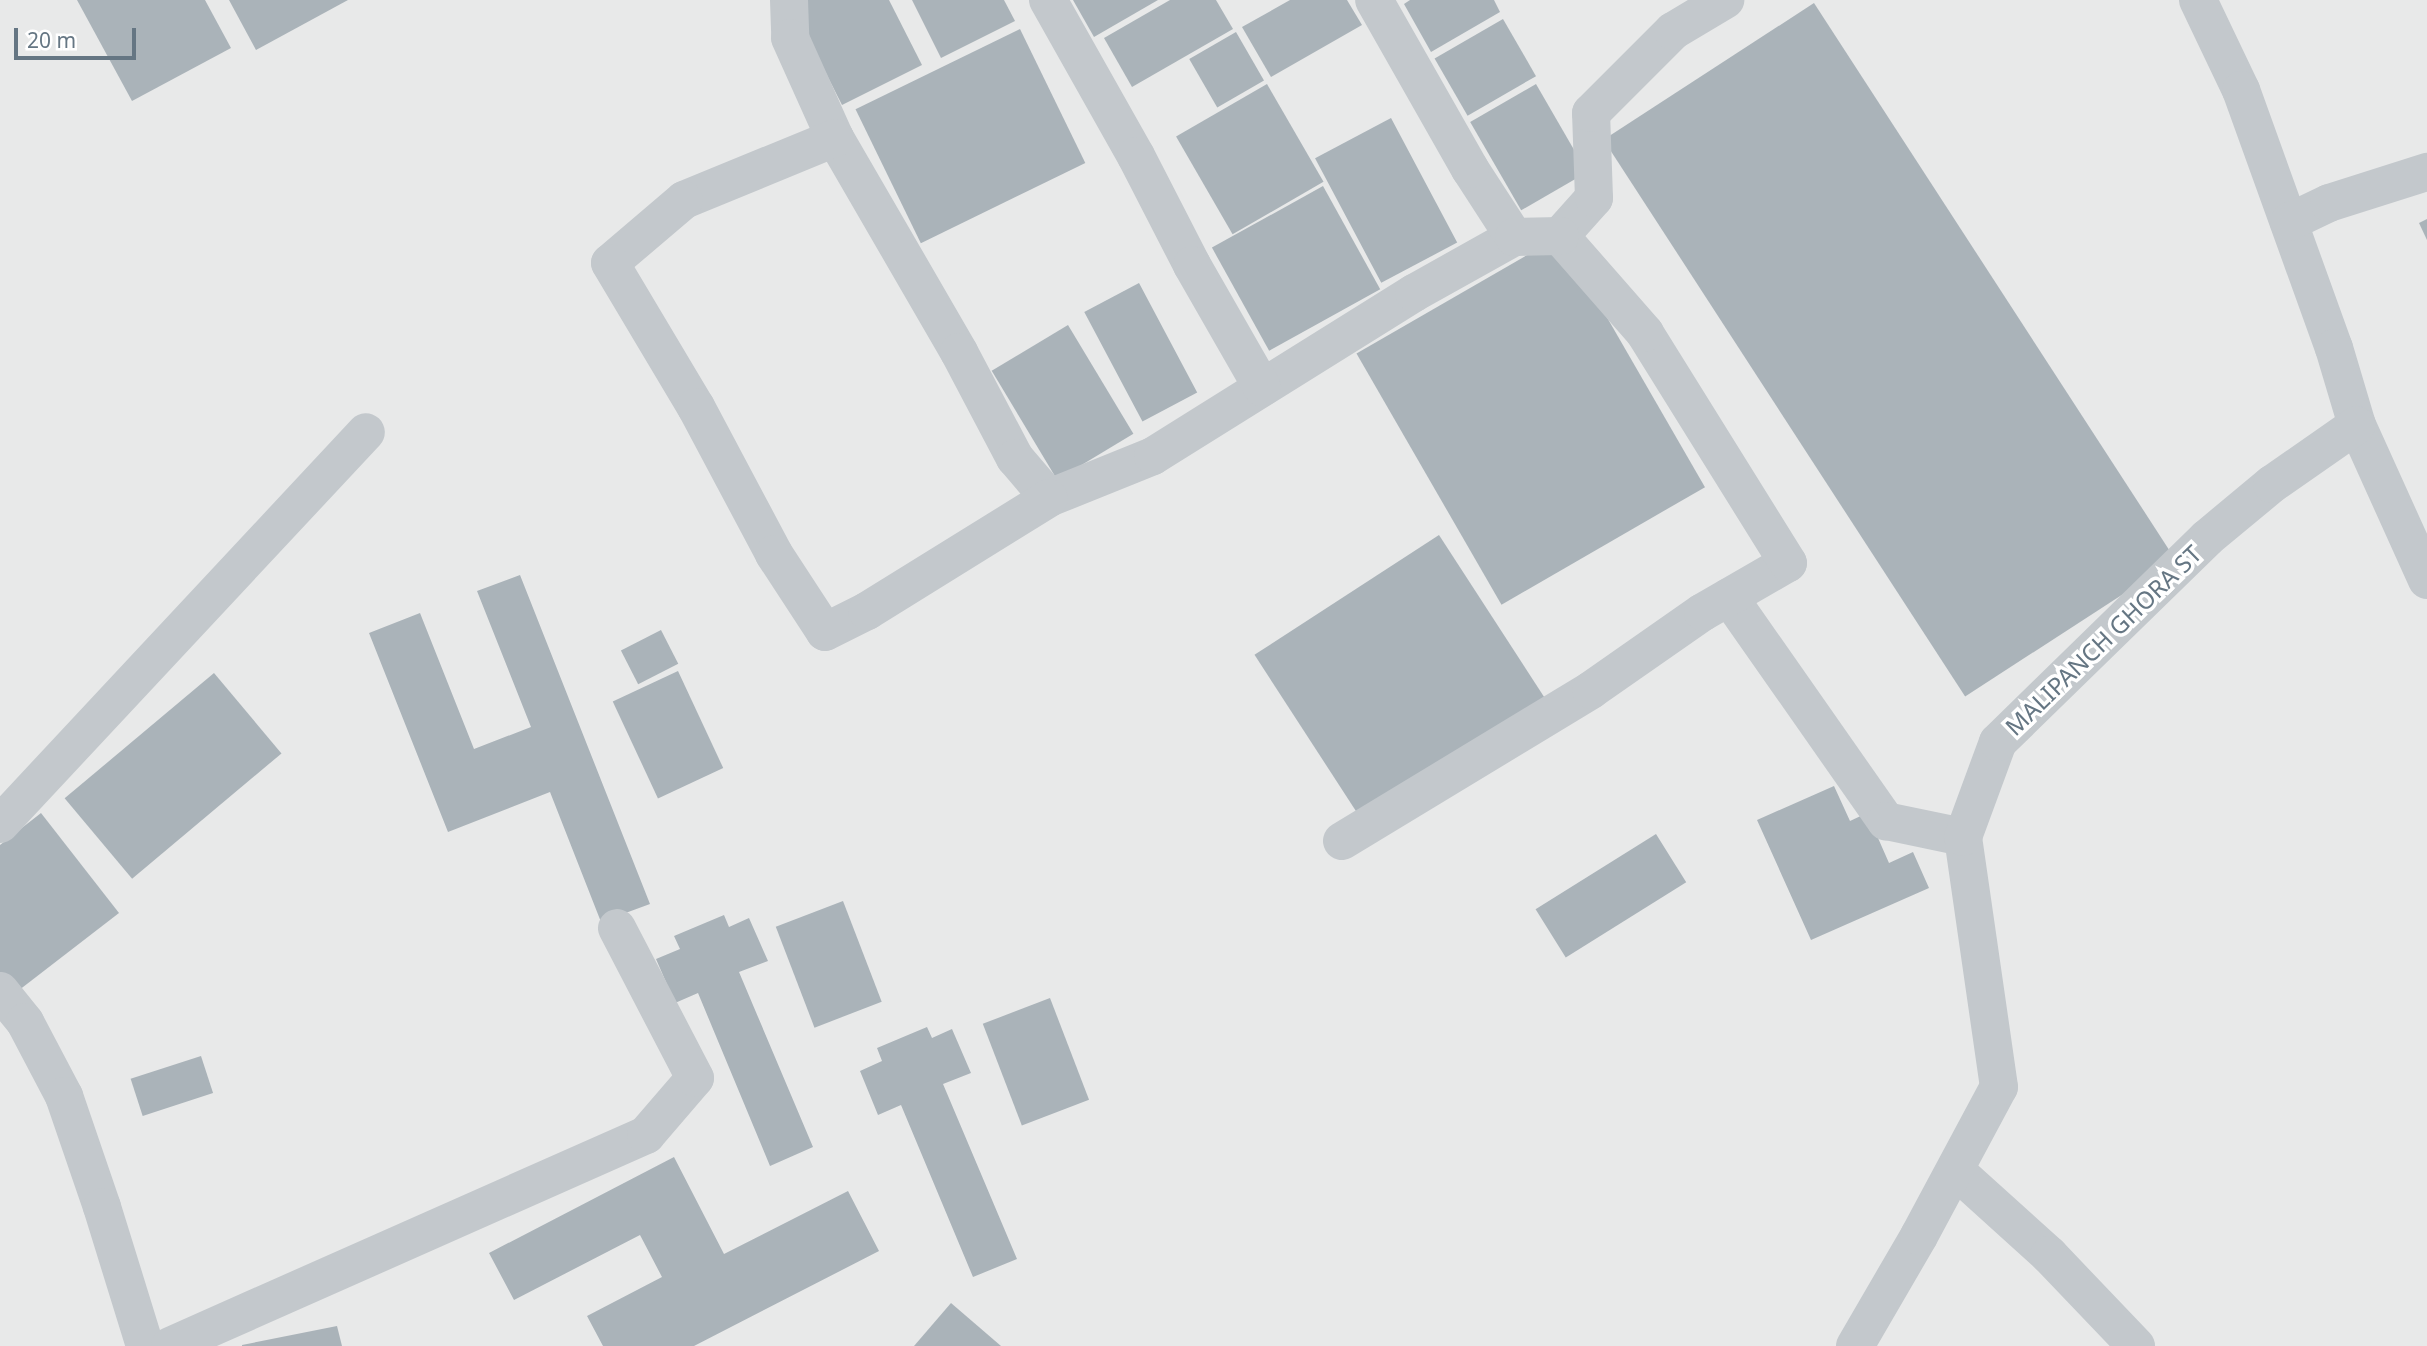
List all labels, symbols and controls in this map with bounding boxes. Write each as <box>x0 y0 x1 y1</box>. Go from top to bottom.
scale bar <box>18 14 140 58</box>
text: 20 m <box>27 26 76 54</box>
street label: MALIPANCH GHORA ST <box>1999 539 2207 741</box>

